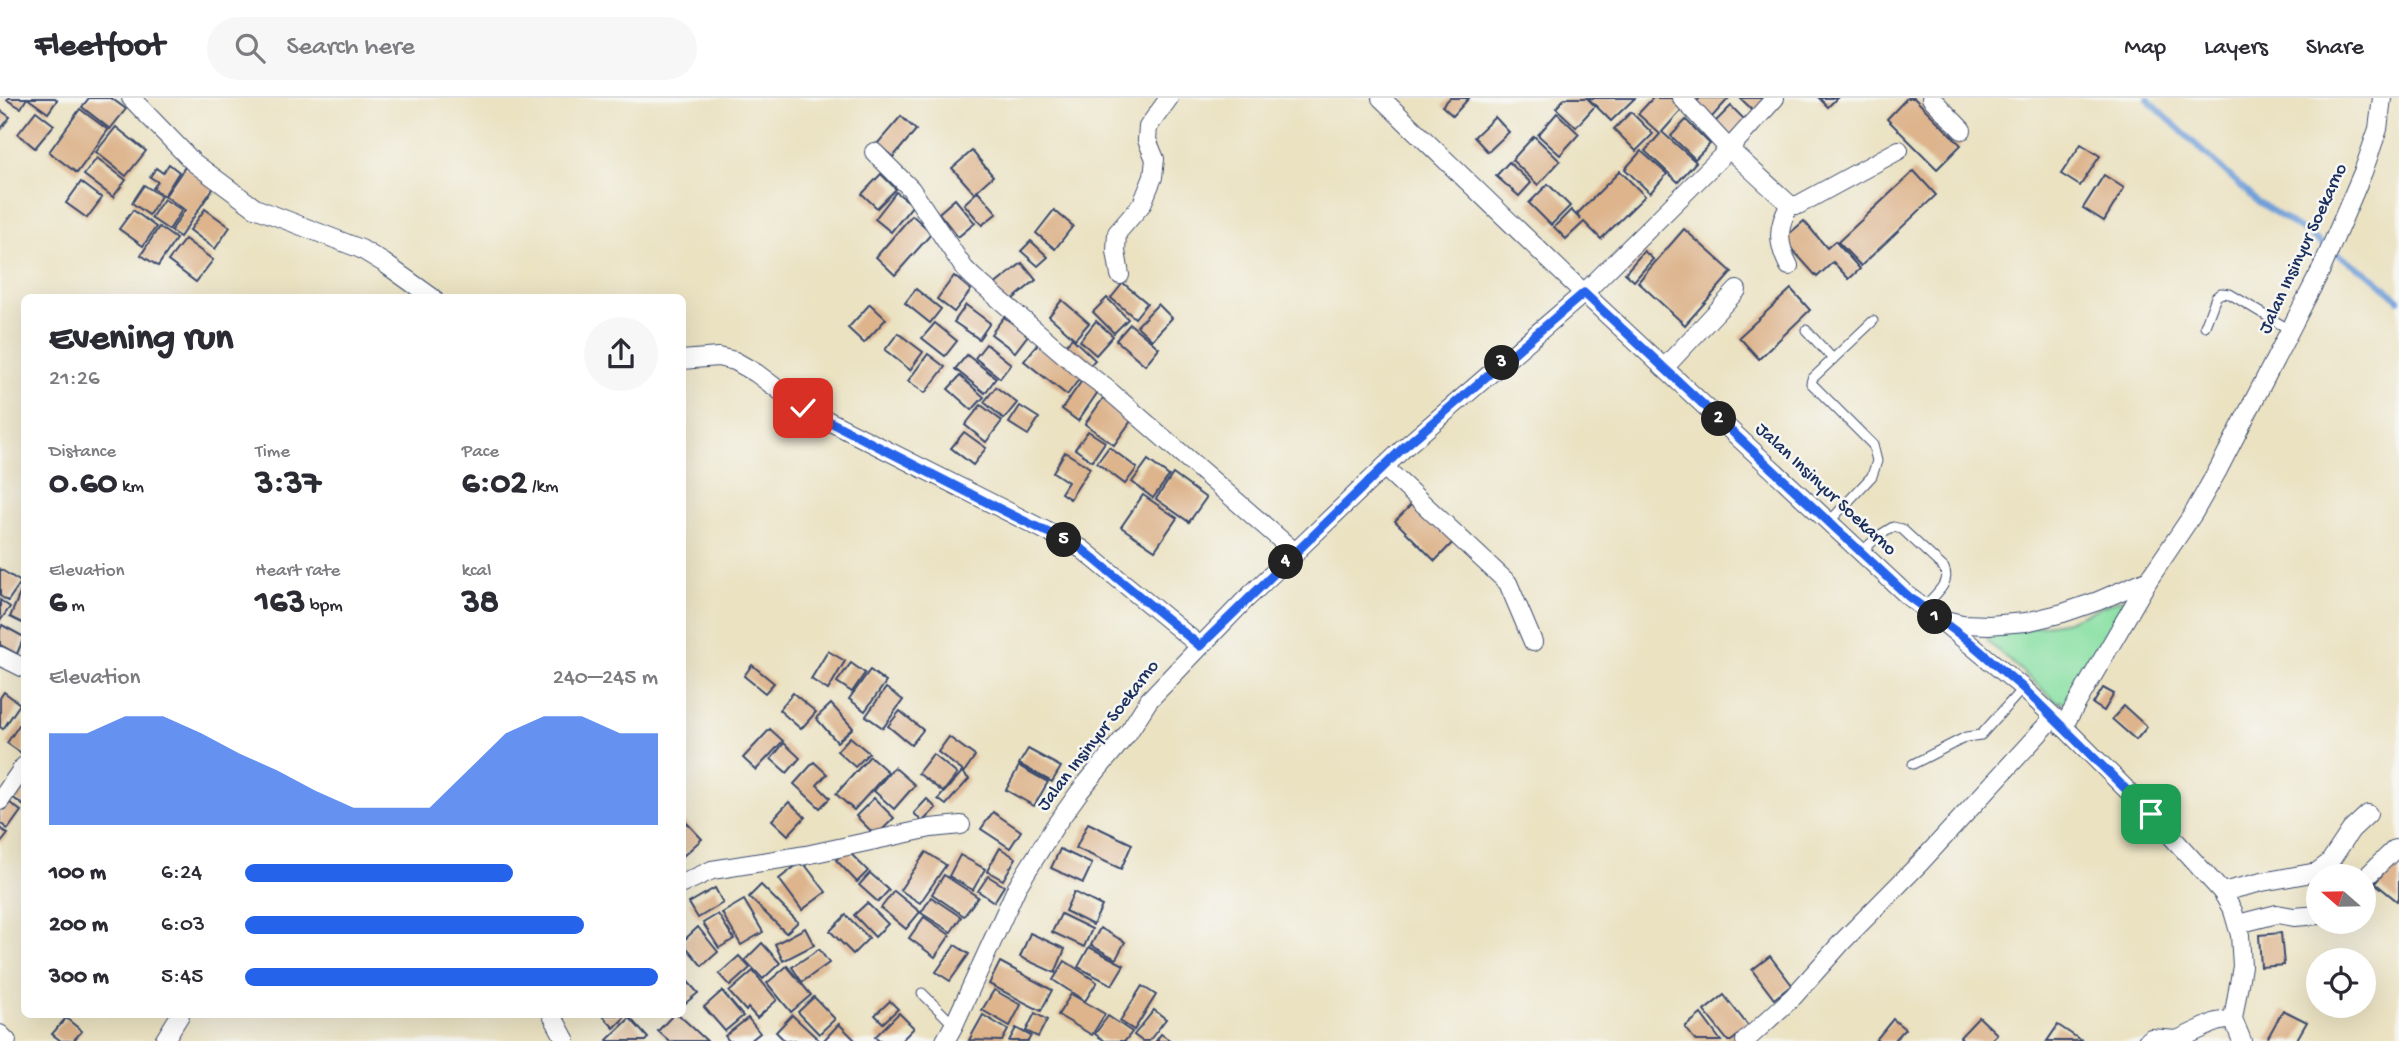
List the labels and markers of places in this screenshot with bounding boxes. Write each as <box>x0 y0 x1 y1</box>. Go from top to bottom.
pin: 3 <box>1484 345 1520 380</box>
pin <box>773 378 833 438</box>
pin: 2 <box>1702 402 1736 436</box>
pin: 5 <box>1046 522 1082 558</box>
pin: 4 <box>1268 545 1304 580</box>
pin: 1 <box>1918 600 1952 634</box>
pin <box>2121 784 2181 844</box>

